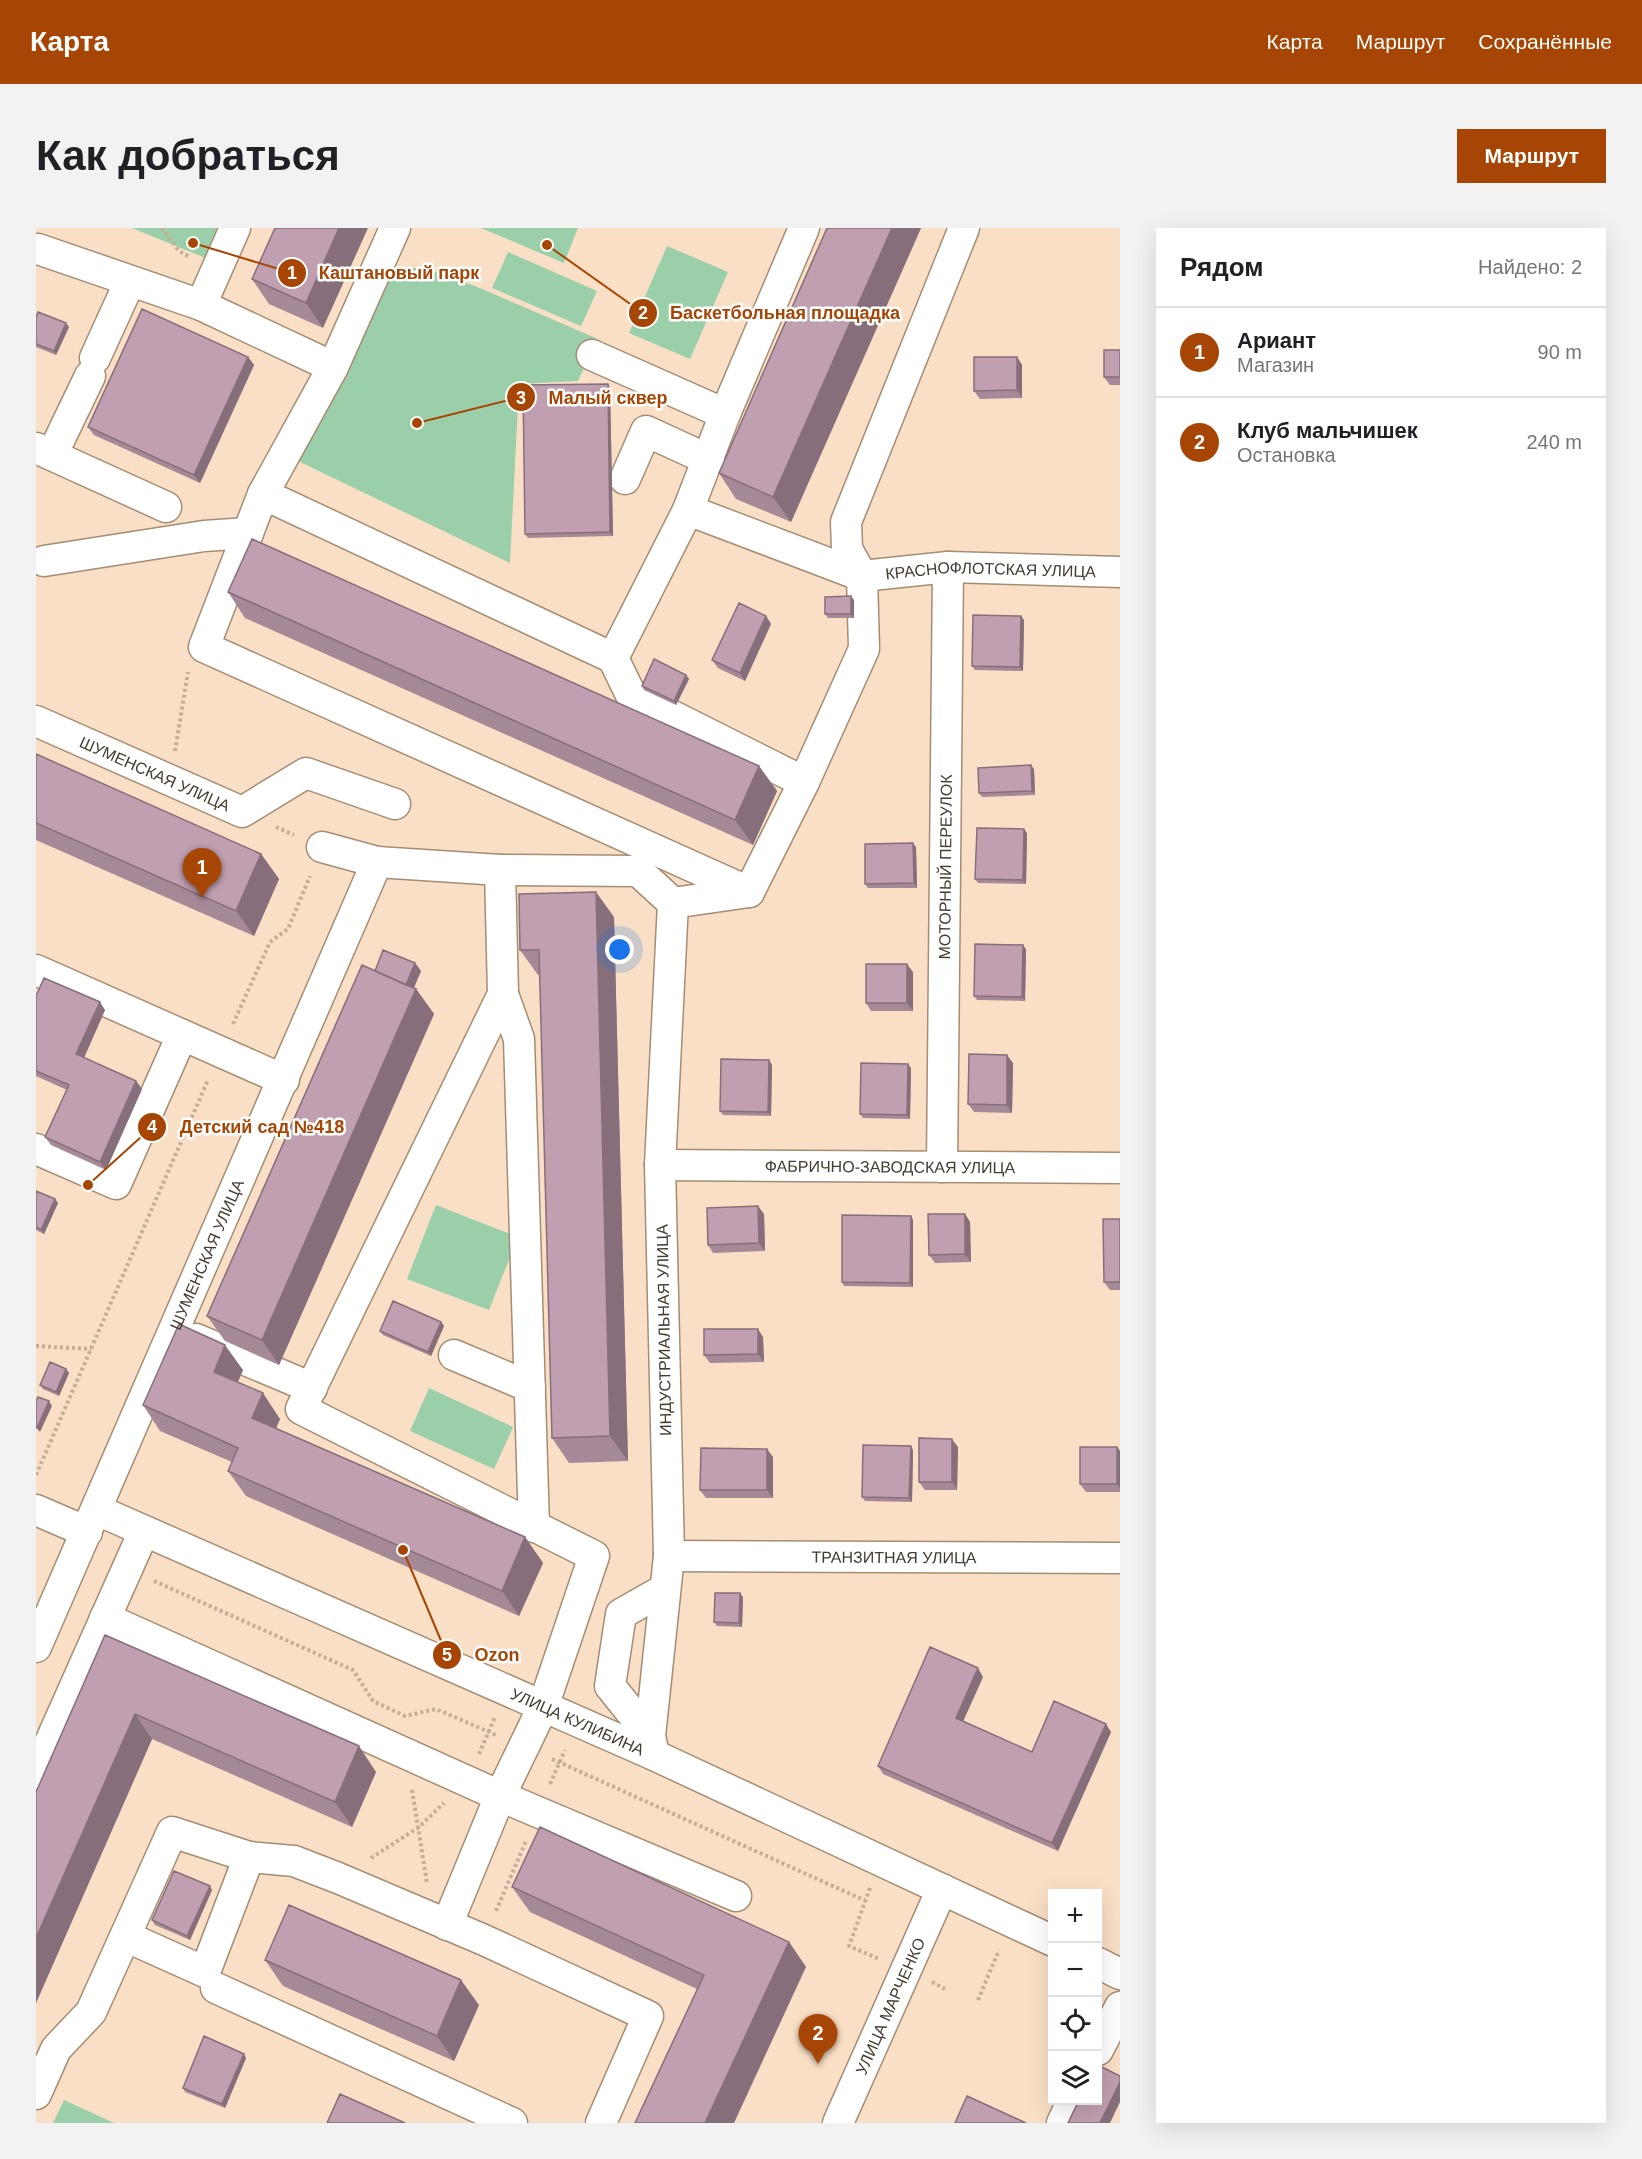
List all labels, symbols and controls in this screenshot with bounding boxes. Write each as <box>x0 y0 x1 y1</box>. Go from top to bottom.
text: Карта <box>30 26 109 57</box>
text: Карта <box>1267 30 1323 53</box>
text: Маршрут <box>1356 30 1445 53</box>
text: Сохранённые <box>1478 30 1612 53</box>
button: Маршрут <box>1457 129 1606 183</box>
text: Как добраться <box>36 132 340 179</box>
text: Рядом <box>1180 252 1263 282</box>
callout: Каштановый парк <box>277 255 491 291</box>
text: Найдено: 2 <box>1478 256 1582 278</box>
text: 1 <box>287 263 297 283</box>
text: Каштановый парк <box>319 263 480 283</box>
callout: Баскетбольная площадка <box>628 295 912 331</box>
text: 2 <box>638 303 648 323</box>
text: Баскетбольная площадка <box>670 303 901 323</box>
text: Ариант <box>1237 328 1316 353</box>
text: 1 <box>1194 341 1205 363</box>
text: 90 m <box>1538 341 1582 363</box>
text: Магазин <box>1237 354 1314 376</box>
callout: Малый сквер <box>506 379 679 415</box>
text: 3 <box>516 388 526 408</box>
text: Малый сквер <box>549 388 667 408</box>
text: Клуб мальчишек <box>1237 418 1418 443</box>
text: 2 <box>1194 431 1205 453</box>
text: 240 m <box>1526 431 1582 453</box>
text: Остановка <box>1237 444 1336 466</box>
street label: КРАСНОФЛОТСКАЯ УЛИЦА <box>884 558 1096 582</box>
street label: ШУМЕНСКАЯ УЛИЦА <box>77 733 233 814</box>
street label: МОТОРНЫЙ ПЕРЕУЛОК <box>935 774 954 960</box>
pin: 1 <box>182 848 222 898</box>
your location <box>605 935 634 964</box>
callout: Детский сад №418 <box>137 1109 356 1145</box>
text: 4 <box>147 1117 157 1137</box>
text: Детский сад №418 <box>180 1117 344 1137</box>
street label: ФАБРИЧНО-ЗАВОДСКАЯ УЛИЦА <box>765 1157 1016 1176</box>
street label: ШУМЕНСКАЯ УЛИЦА <box>166 1176 247 1332</box>
street label: ИНДУСТРИАЛЬНАЯ УЛИЦА <box>654 1224 674 1436</box>
street label: ТРАНЗИТНАЯ УЛИЦА <box>811 1548 977 1566</box>
callout: Ozon <box>432 1637 531 1673</box>
text: 5 <box>442 1645 452 1665</box>
text: Ozon <box>475 1645 520 1665</box>
street label: УЛИЦА КУЛИБИНА <box>508 1685 647 1758</box>
map controls <box>1048 1889 1102 2105</box>
button: + <box>1048 1889 1102 1943</box>
street label: УЛИЦА МАРЧЕНКО <box>852 1935 928 2077</box>
button: − <box>1048 1943 1102 1997</box>
button: locate <box>1048 1997 1102 2051</box>
pin: 2 <box>798 2014 838 2064</box>
button: layers <box>1048 2051 1102 2105</box>

